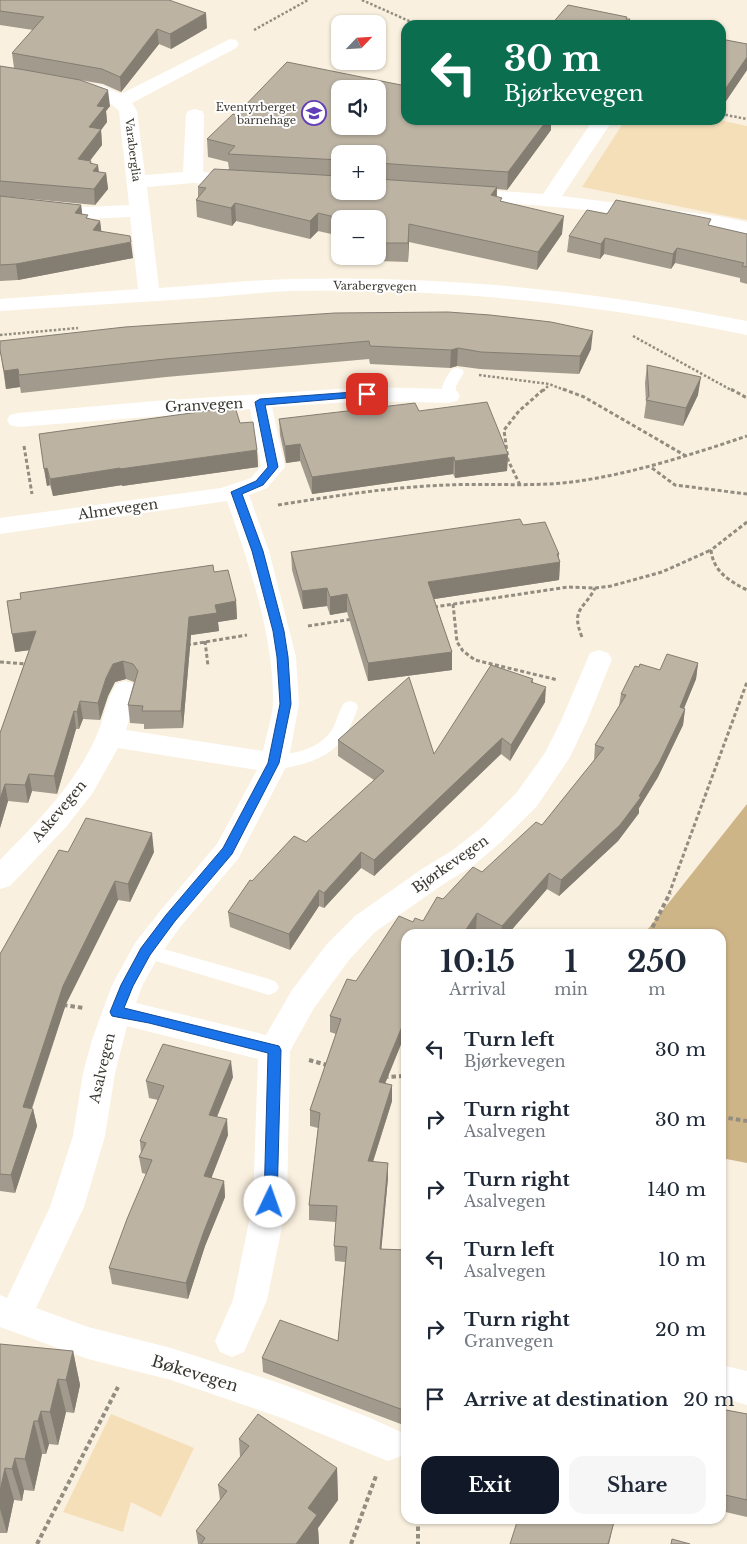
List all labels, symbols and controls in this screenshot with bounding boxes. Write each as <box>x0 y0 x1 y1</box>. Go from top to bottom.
north arrow <box>331 15 386 70</box>
map controls <box>331 15 386 265</box>
text: 30 m <box>504 37 601 80</box>
icon: left <box>421 40 486 105</box>
button: sound <box>331 80 386 135</box>
text: Bjørkevegen <box>504 80 644 107</box>
place label: Eventyrberget barnehage <box>216 100 297 127</box>
school or university icon: Eventyrberget barnehage <box>301 100 327 126</box>
street label: Varaberglia <box>122 117 144 183</box>
button: + <box>331 145 386 200</box>
button: − <box>331 210 386 265</box>
street label: Varabergvegen <box>332 278 417 294</box>
pin <box>346 373 388 415</box>
icon: arrive <box>353 380 381 408</box>
street label: Granvegen <box>164 394 244 416</box>
street label: Almevegen <box>76 494 159 524</box>
street label: Askevegen <box>27 776 90 846</box>
street label: Bjørkevegen <box>408 831 492 897</box>
text: 10:15 <box>440 943 515 980</box>
text: 1 <box>565 943 578 980</box>
text: 250 <box>627 943 687 980</box>
text: Arrival <box>449 979 506 999</box>
text: min <box>554 979 588 999</box>
text: m <box>648 979 666 999</box>
text: Turn left <box>464 1028 555 1051</box>
street label: Asalvegen <box>85 1031 119 1106</box>
icon: left <box>421 1035 449 1063</box>
text: 30 m <box>655 1038 706 1061</box>
text: Bjørkevegen <box>464 1051 566 1071</box>
text: Turn right <box>464 1098 570 1121</box>
icon: right <box>421 1105 449 1133</box>
text: 30 m <box>655 1108 706 1131</box>
text: Asalvegen <box>464 1121 546 1141</box>
text: Turn right <box>464 1168 570 1191</box>
position arrow <box>243 1175 295 1227</box>
icon: right <box>421 1175 449 1203</box>
text: 140 m <box>647 1178 706 1201</box>
text: Asalvegen <box>464 1191 546 1211</box>
text: Turn left <box>464 1238 555 1261</box>
icon: left <box>421 1245 449 1273</box>
text: 10 m <box>658 1248 706 1271</box>
text: Asalvegen <box>464 1261 546 1281</box>
text: Turn right <box>464 1308 570 1331</box>
icon: right <box>421 1315 449 1343</box>
text: 20 m <box>655 1318 706 1341</box>
text: Granvegen <box>464 1331 553 1351</box>
street label: Bøkevegen <box>149 1350 241 1396</box>
icon: arrive <box>421 1385 449 1413</box>
text: Arrive at destination <box>464 1388 668 1411</box>
text: 20 m <box>683 1388 734 1411</box>
button: Exit <box>421 1456 559 1514</box>
button: Share <box>569 1456 706 1514</box>

